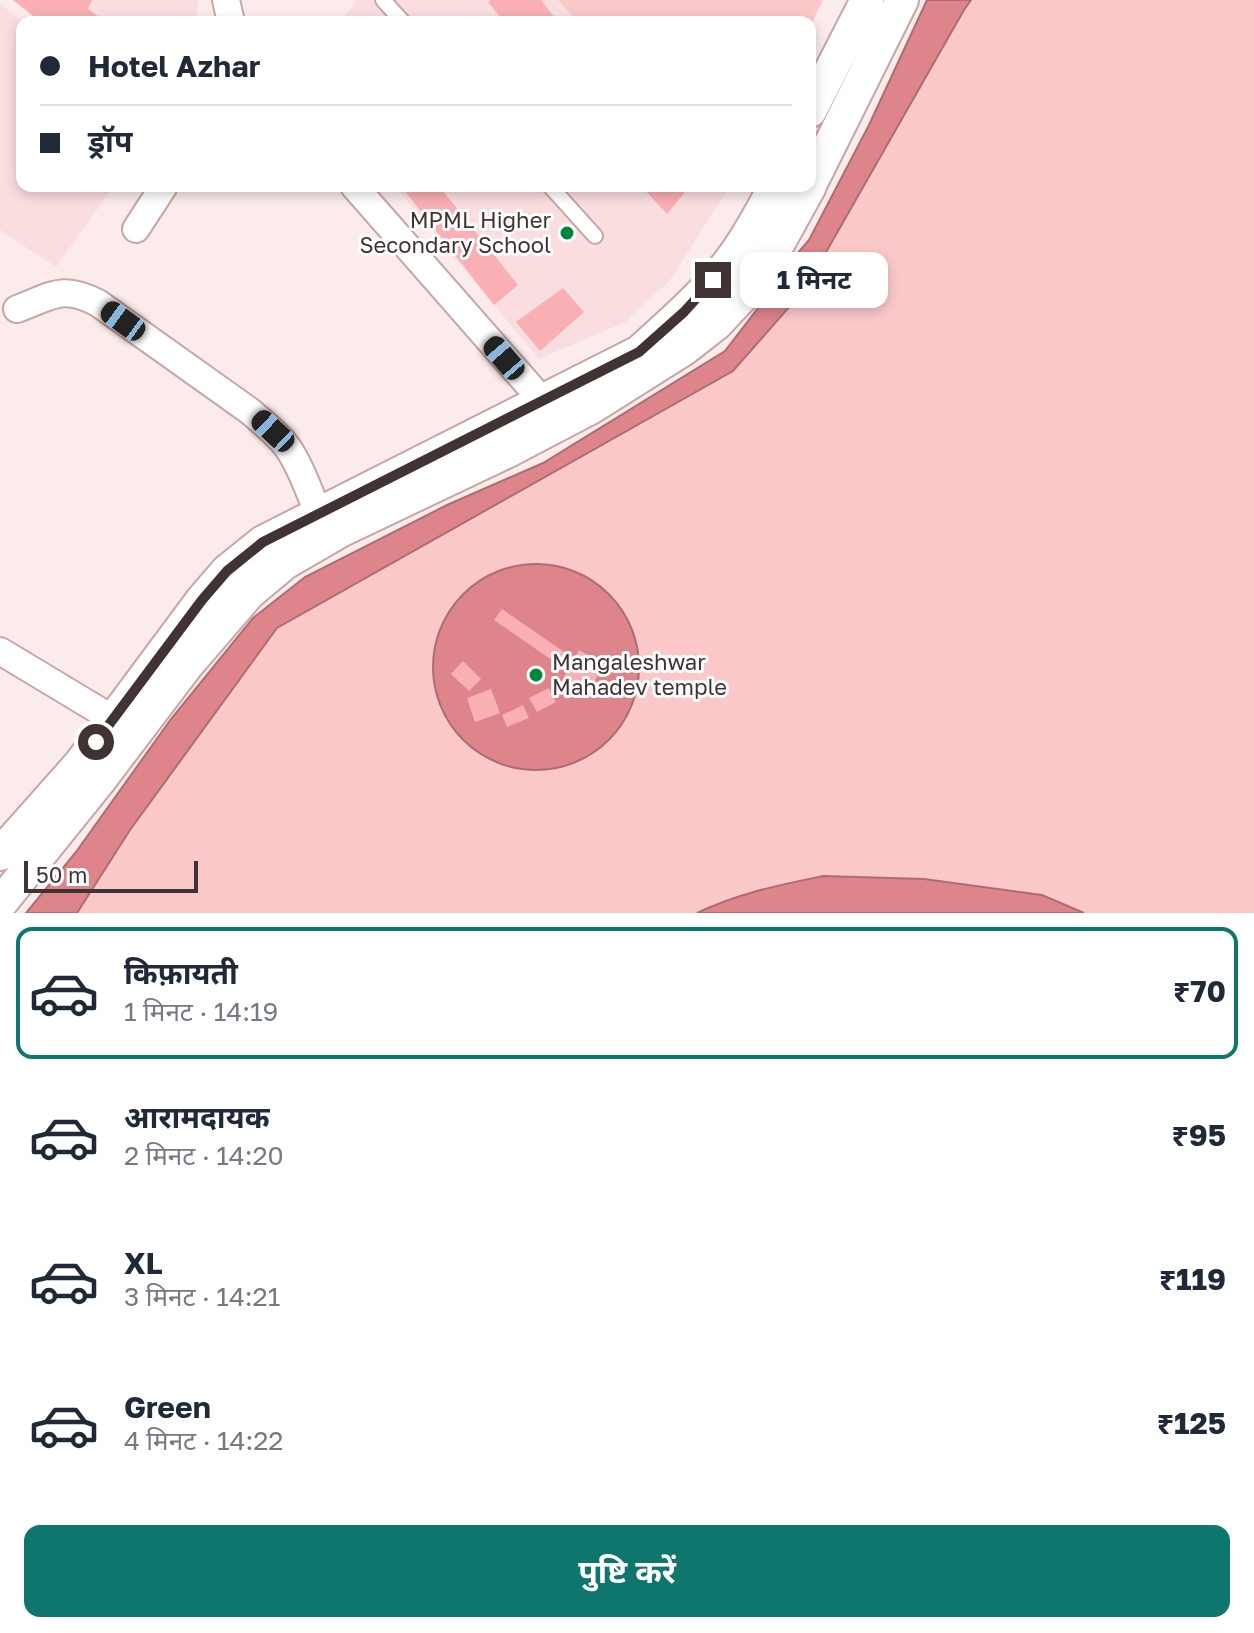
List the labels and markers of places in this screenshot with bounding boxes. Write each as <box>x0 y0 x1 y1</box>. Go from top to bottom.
place label: MPML Higher Secondary School <box>359 206 551 258</box>
marker: MPML Higher Secondary School <box>558 224 576 242</box>
place label: Mangaleshwar Mahadev temple <box>552 648 727 700</box>
marker: Mangaleshwar Mahadev temple <box>527 666 545 684</box>

